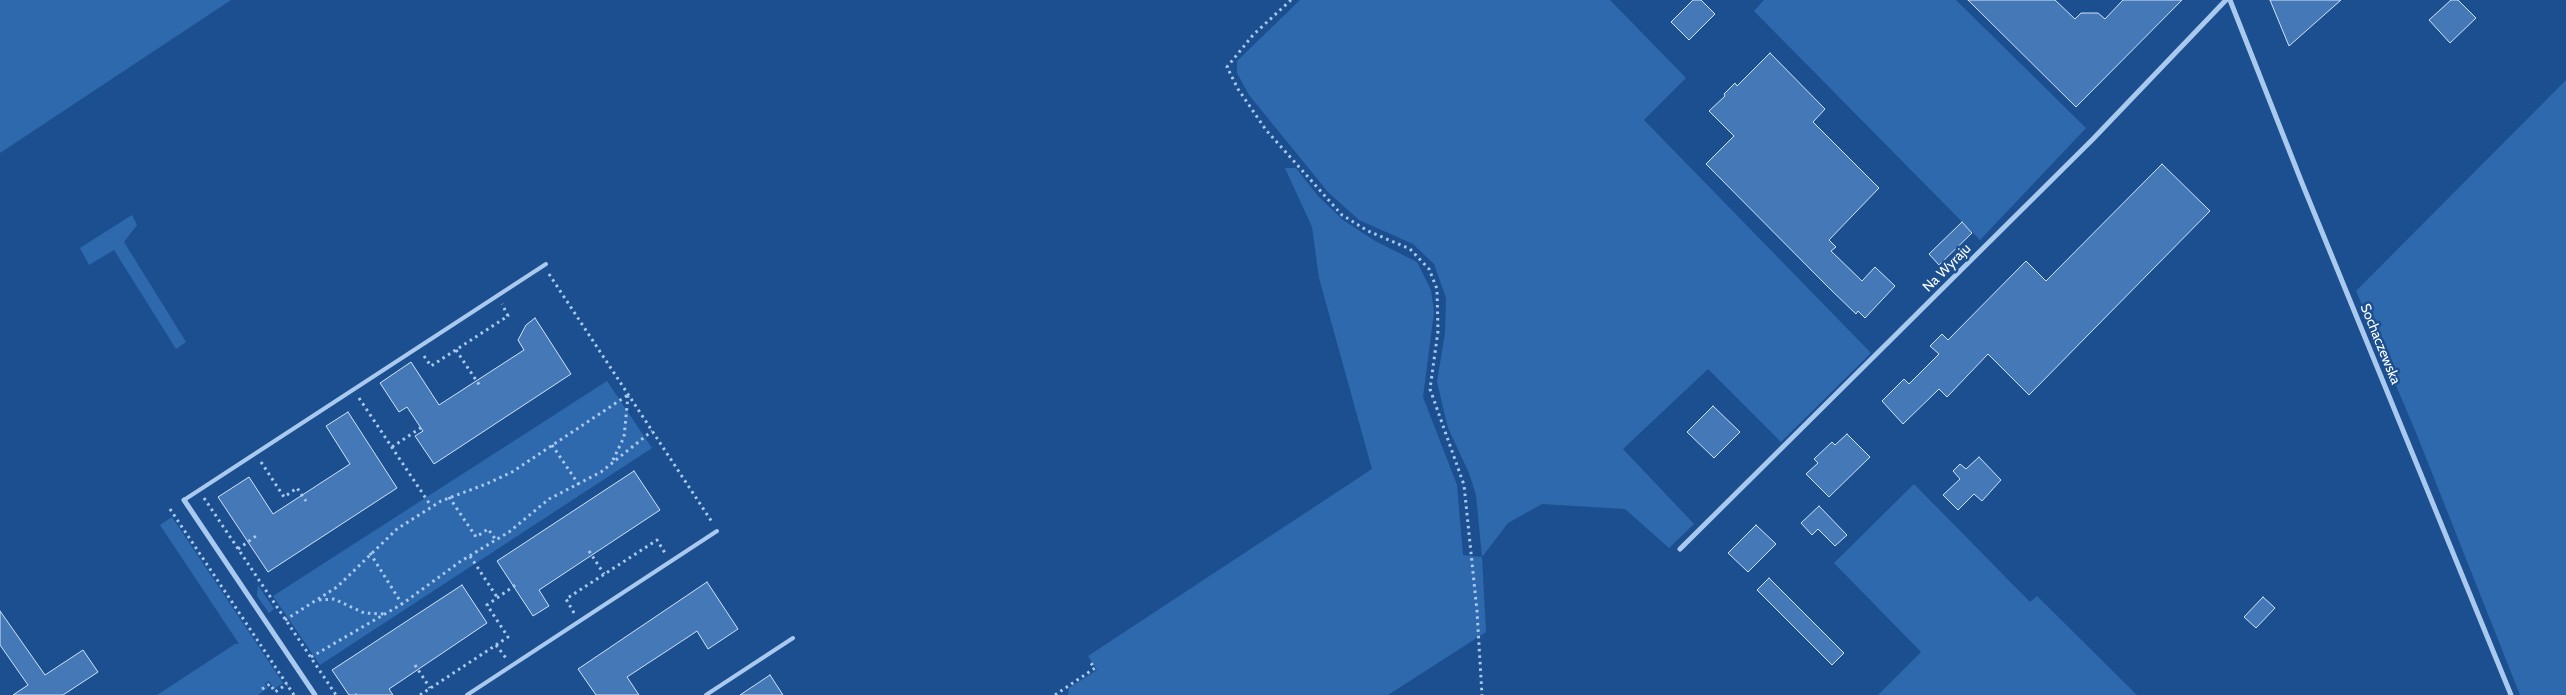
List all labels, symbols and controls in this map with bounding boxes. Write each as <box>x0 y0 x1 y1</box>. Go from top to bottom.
street label: Na Wyraju <box>1919 240 1975 296</box>
street label: Sochaczewska <box>2356 301 2404 387</box>

